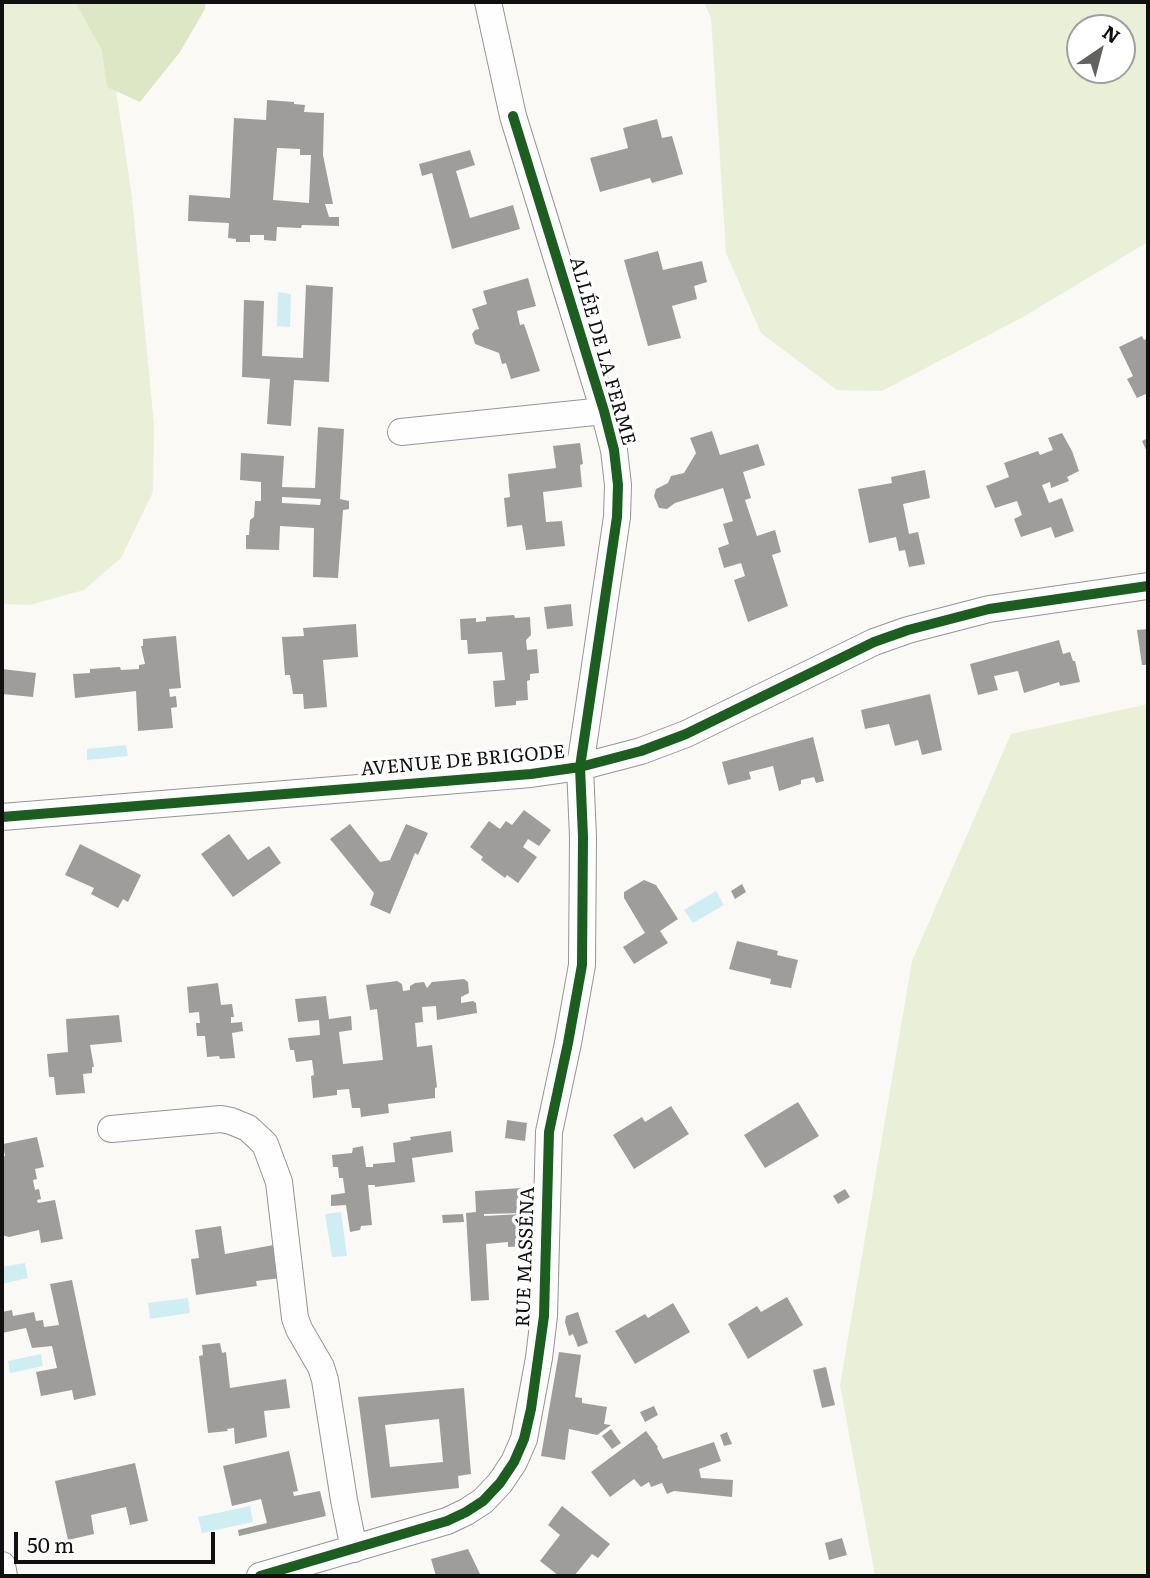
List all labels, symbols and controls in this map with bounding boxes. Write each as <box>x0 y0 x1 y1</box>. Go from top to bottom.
north arrow <box>1066 14 1136 84</box>
text: N <box>1097 17 1126 49</box>
street label: ALLÉE DE LA FERME <box>564 254 640 448</box>
street label: AVENUE DE BRIGODE <box>360 741 566 781</box>
street label: RUE MASSÉNA <box>512 1186 540 1328</box>
scale bar <box>18 1518 219 1562</box>
text: 50 m <box>27 1528 74 1559</box>

